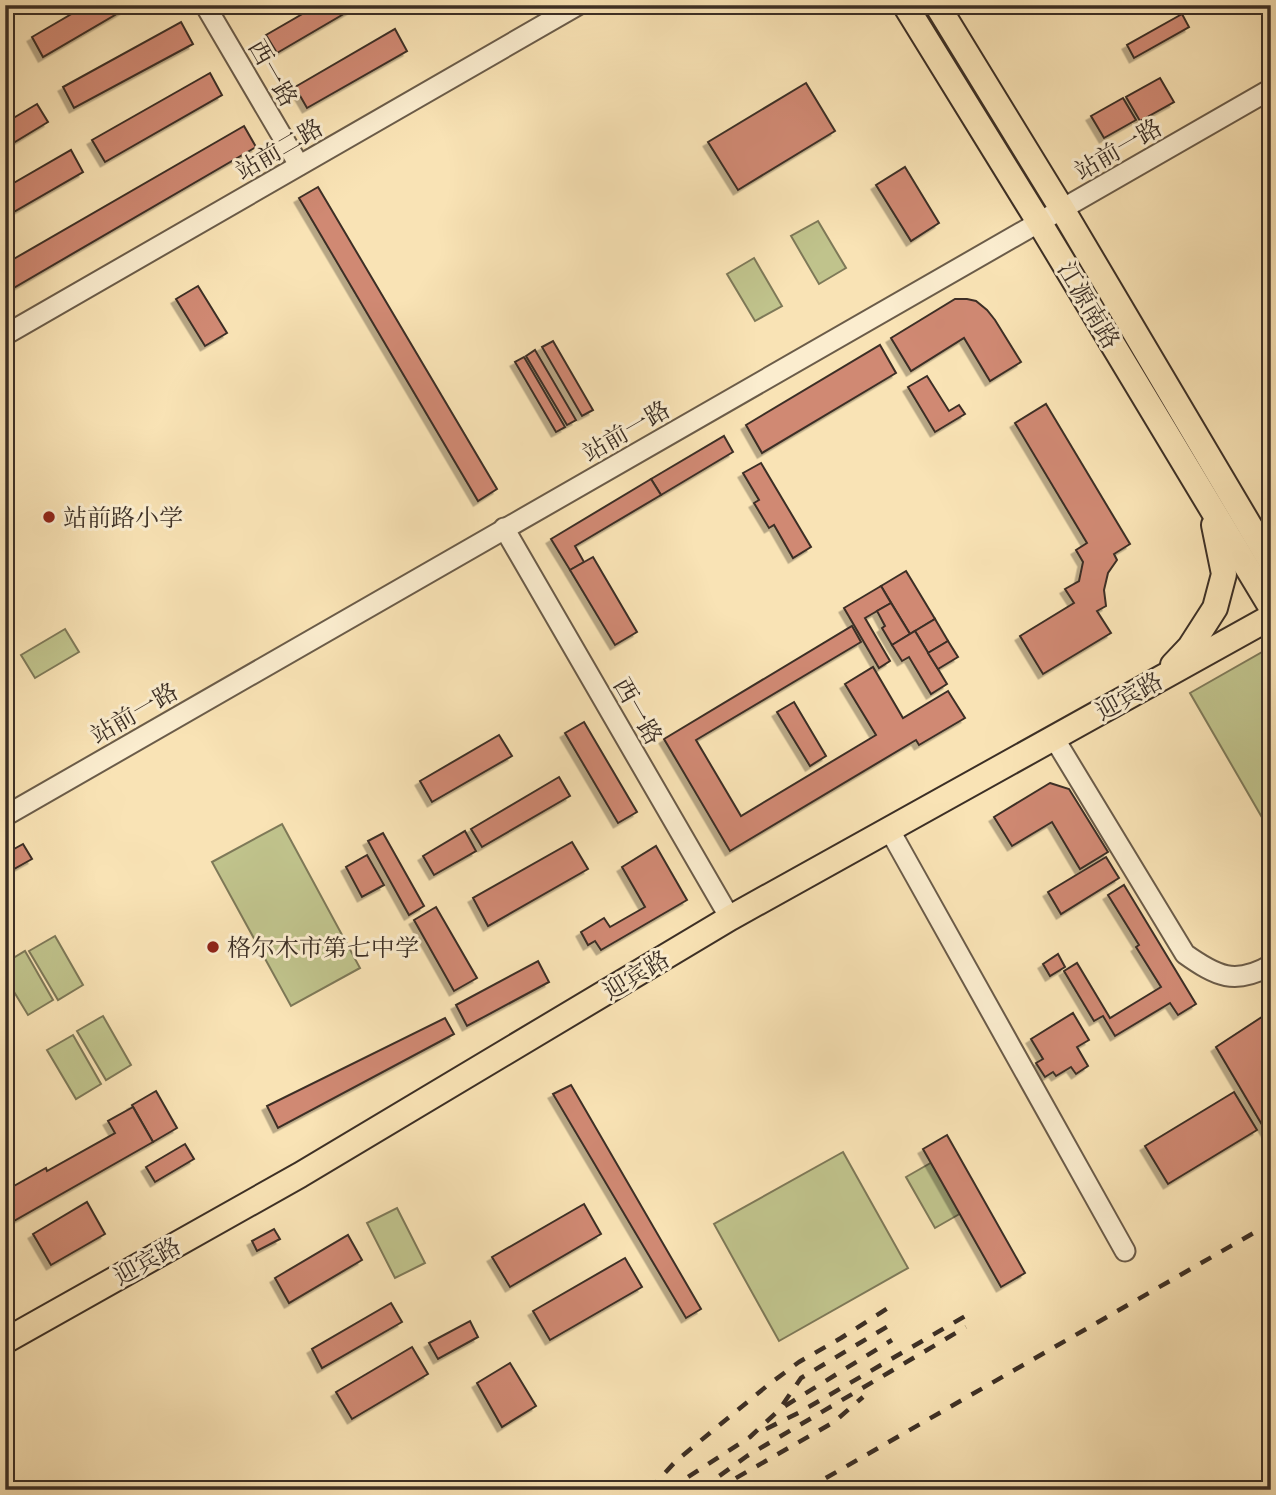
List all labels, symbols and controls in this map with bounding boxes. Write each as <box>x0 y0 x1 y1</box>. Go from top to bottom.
street label: 西一路 <box>242 34 304 112</box>
street label: 站前二路 <box>230 112 328 186</box>
street label: 站前一路 <box>1069 112 1167 186</box>
street label: 江源南路 <box>1051 256 1127 354</box>
street label: 站前一路 <box>577 394 675 468</box>
place label: 站前路小学 <box>63 502 183 533</box>
marker: 站前路小学 <box>41 509 57 525</box>
street label: 迎宾路 <box>1090 665 1168 727</box>
street label: 西一路 <box>607 672 669 750</box>
street label: 站前一路 <box>85 676 183 750</box>
place label: 格尔木市第七中学 <box>227 932 419 963</box>
marker: 格尔木市第七中学 <box>205 939 221 955</box>
street label: 迎宾路 <box>597 943 675 1007</box>
street label: 迎宾路 <box>108 1230 186 1292</box>

